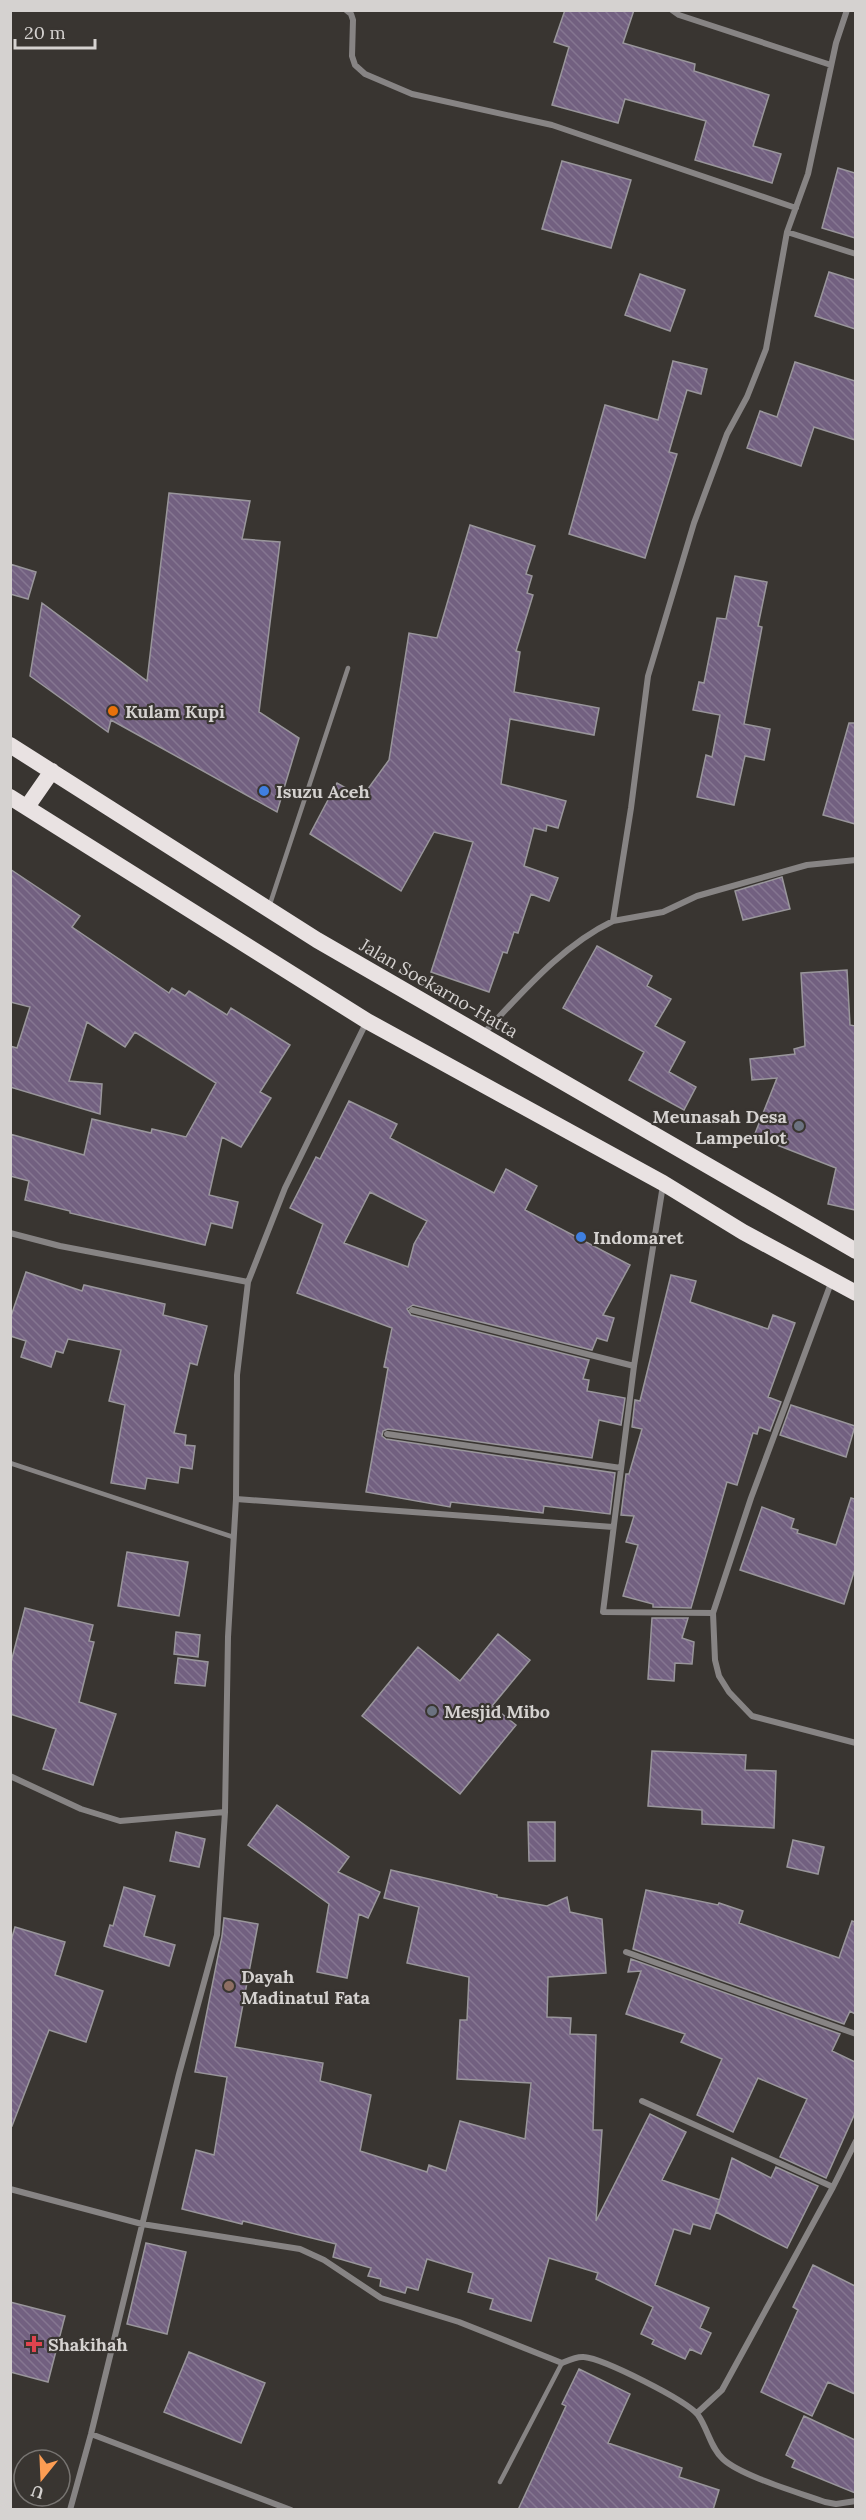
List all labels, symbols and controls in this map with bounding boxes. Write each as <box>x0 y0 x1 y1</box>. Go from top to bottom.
scale bar <box>15 12 94 50</box>
text: 20 m <box>24 21 66 44</box>
place label: Kulam Kupi <box>125 700 225 723</box>
marker: Kulam Kupi <box>106 704 120 718</box>
place label: Isuzu Aceh <box>276 780 370 803</box>
marker: Isuzu Aceh <box>257 784 271 798</box>
street label: Jalan Soekarno-Hatta <box>355 933 522 1043</box>
place label: Meunasah Desa Lampeulot <box>653 1105 788 1149</box>
marker: Meunasah Desa Lampeulot <box>792 1119 806 1133</box>
place label: Indomaret <box>593 1226 684 1249</box>
marker: Indomaret <box>574 1230 588 1244</box>
place label: Mesjid Mibo <box>444 1700 550 1723</box>
marker: Mesjid Mibo <box>425 1704 439 1718</box>
place label: Dayah Madinatul Fata <box>241 1965 370 2009</box>
marker: Dayah Madinatul Fata <box>222 1979 236 1993</box>
place label: Shakihah <box>48 2333 128 2356</box>
marker: Shakihah <box>25 2335 43 2353</box>
north arrow <box>12 2448 72 2508</box>
text: U <box>28 2481 46 2504</box>

